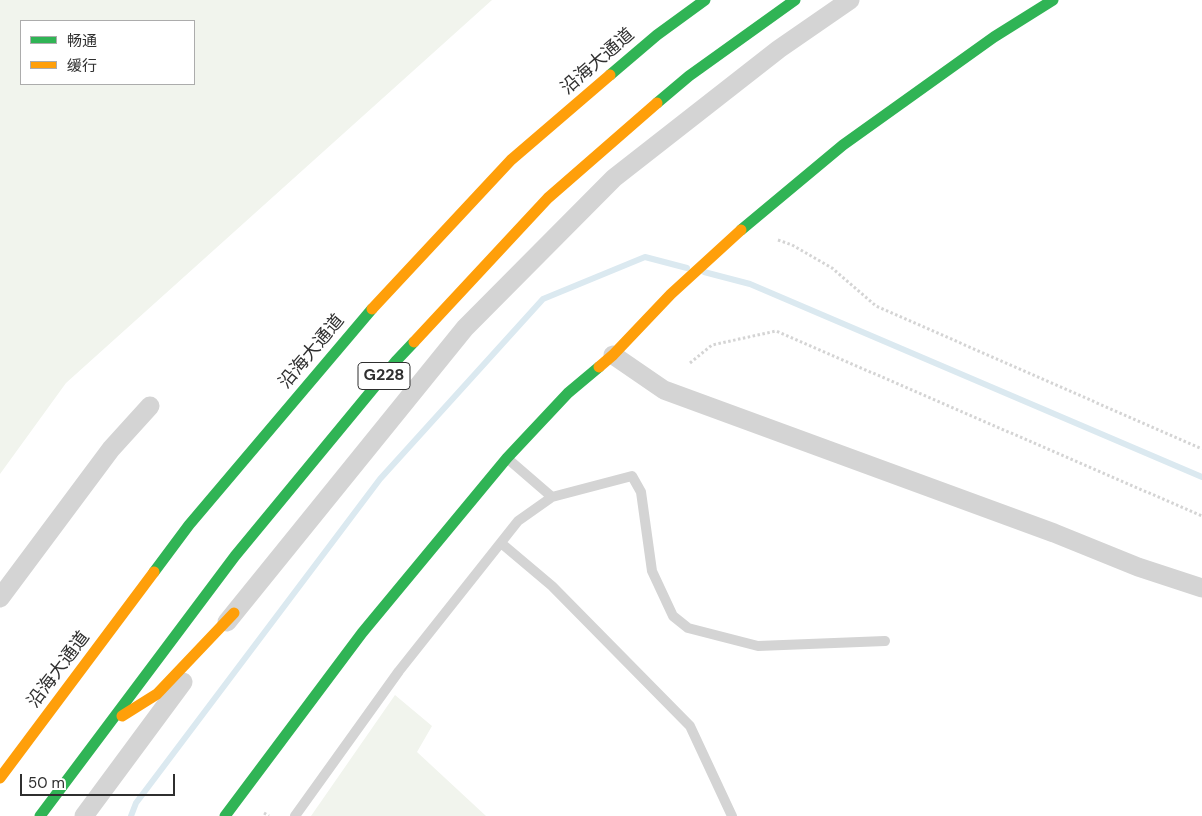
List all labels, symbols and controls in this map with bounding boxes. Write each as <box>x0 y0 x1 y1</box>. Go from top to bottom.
legend <box>20 20 195 85</box>
street label: 沿海大通道 <box>557 24 639 100</box>
text: 畅通 <box>67 31 97 51</box>
text: 缓行 <box>67 56 97 76</box>
street label: 沿海大通道 <box>275 311 349 393</box>
road number: G228 <box>358 362 410 390</box>
street label: 沿海大通道 <box>23 628 95 712</box>
scale bar <box>22 764 178 796</box>
text: 50 m <box>28 773 65 793</box>

